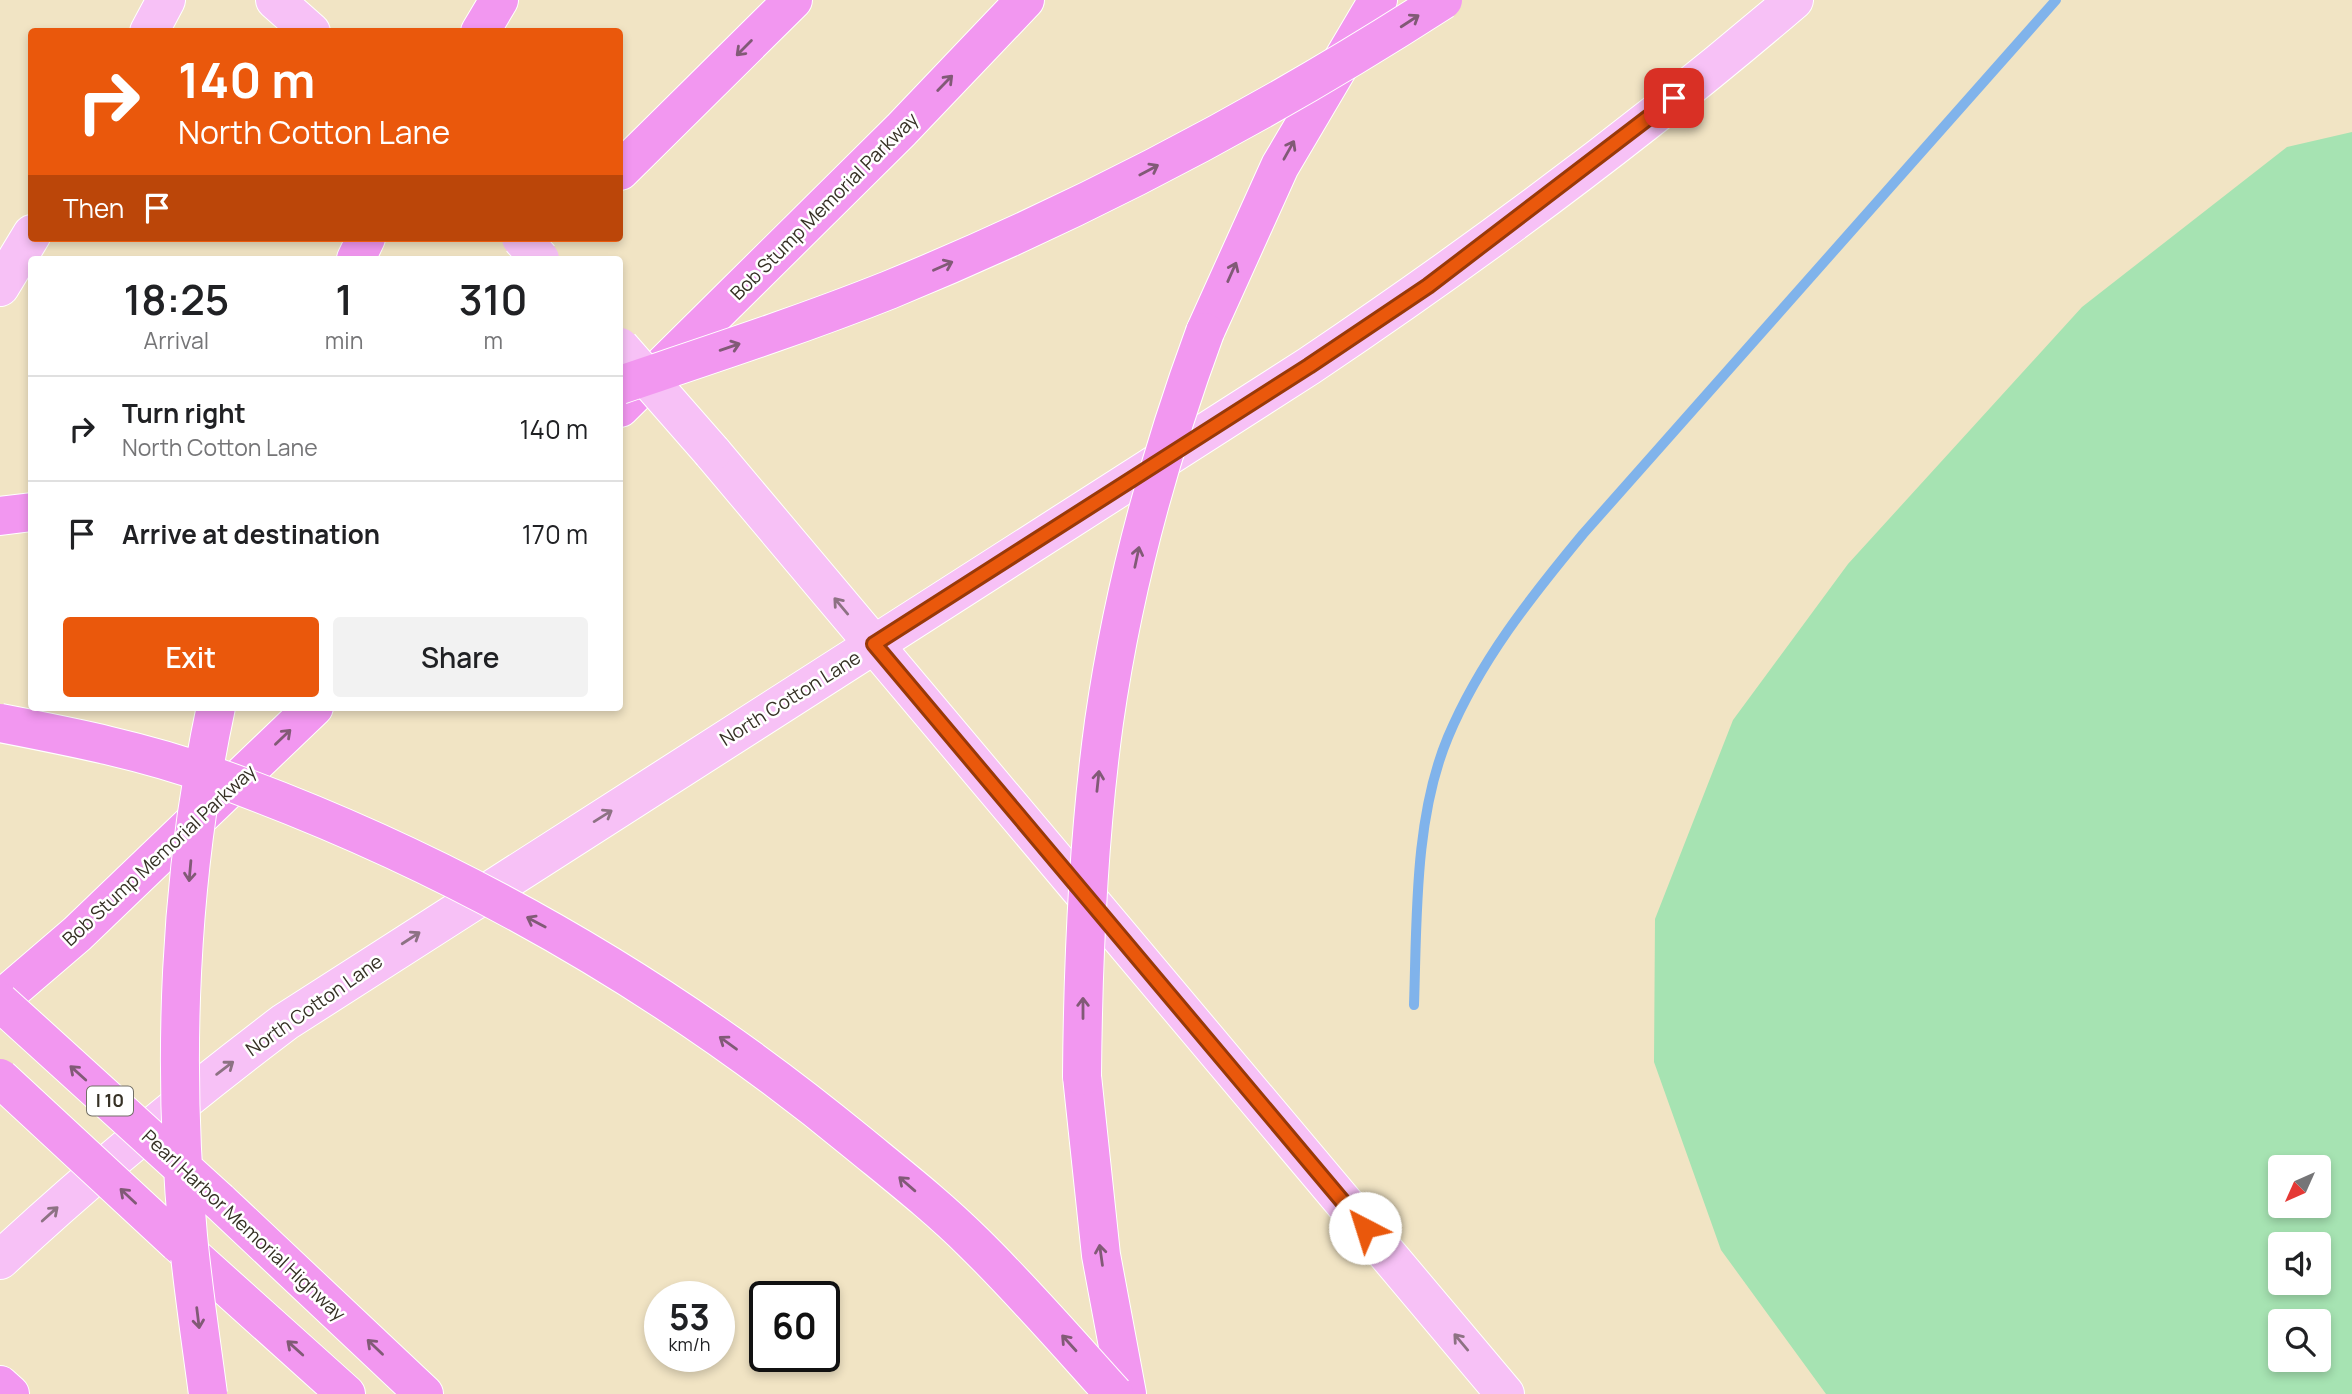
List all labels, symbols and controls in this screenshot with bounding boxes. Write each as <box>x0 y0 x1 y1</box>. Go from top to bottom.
one-way arrow <box>1400 14 1420 28</box>
one-way arrow <box>736 39 753 56</box>
text: 140 m <box>178 46 315 113</box>
icon: right <box>63 56 154 147</box>
pin <box>1644 68 1704 128</box>
one-way arrow <box>937 75 954 92</box>
icon: arrive <box>1655 79 1693 117</box>
street label: Bob Stump Memorial Parkway <box>724 106 924 306</box>
text: North Cotton Lane <box>178 110 450 154</box>
one-way arrow <box>1283 140 1296 161</box>
one-way arrow <box>1138 163 1159 176</box>
icon: arrive <box>138 189 176 227</box>
text: Then <box>63 190 124 226</box>
one-way arrow <box>932 259 953 272</box>
one-way arrow <box>1226 261 1239 283</box>
text: 18:25 <box>123 270 229 328</box>
text: 1 <box>335 270 353 328</box>
text: 310 <box>459 270 528 328</box>
text: Arrival <box>144 324 209 356</box>
text: min <box>325 324 363 356</box>
text: m <box>483 324 503 356</box>
one-way arrow <box>719 340 741 352</box>
text: Turn right <box>122 395 246 431</box>
icon: right <box>63 410 101 448</box>
text: 140 m <box>519 411 588 447</box>
text: North Cotton Lane <box>122 431 318 463</box>
icon: arrive <box>63 515 101 553</box>
text: Arrive at destination <box>122 516 380 552</box>
text: 170 m <box>522 516 588 552</box>
one-way arrow <box>1131 546 1144 569</box>
one-way arrow <box>834 597 849 615</box>
button: Exit <box>63 617 319 697</box>
button: Share <box>333 617 588 697</box>
street label: North Cotton Lane <box>715 644 865 752</box>
one-way arrow <box>274 728 291 745</box>
street label: Bob Stump Memorial Parkway <box>57 758 261 952</box>
one-way arrow <box>1091 770 1104 793</box>
one-way arrow <box>593 808 612 823</box>
one-way arrow <box>183 859 196 882</box>
one-way arrow <box>526 914 547 928</box>
one-way arrow <box>401 931 421 945</box>
street label: North Cotton Lane <box>240 948 388 1062</box>
one-way arrow <box>1076 996 1090 1019</box>
one-way arrow <box>720 1035 738 1050</box>
one-way arrow <box>215 1060 233 1075</box>
one-way arrow <box>69 1065 87 1081</box>
road number: I 10 <box>87 1086 133 1116</box>
street label: Pearl Harbor Memorial Highway <box>137 1124 351 1326</box>
north arrow <box>2268 1155 2331 1218</box>
map controls <box>2268 1155 2331 1372</box>
one-way arrow <box>898 1176 916 1192</box>
one-way arrow <box>120 1188 137 1205</box>
position arrow <box>1328 1191 1402 1265</box>
one-way arrow <box>41 1206 59 1222</box>
button: sound <box>2268 1232 2331 1295</box>
one-way arrow <box>1095 1244 1108 1267</box>
speed limit sign: 60 <box>749 1281 840 1372</box>
text: 53 <box>669 1293 710 1341</box>
one-way arrow <box>192 1306 205 1329</box>
button: search <box>2268 1309 2331 1372</box>
text: km/h <box>669 1332 710 1356</box>
one-way arrow <box>1453 1333 1469 1351</box>
one-way arrow <box>1060 1335 1077 1352</box>
one-way arrow <box>366 1339 384 1355</box>
one-way arrow <box>286 1340 304 1356</box>

